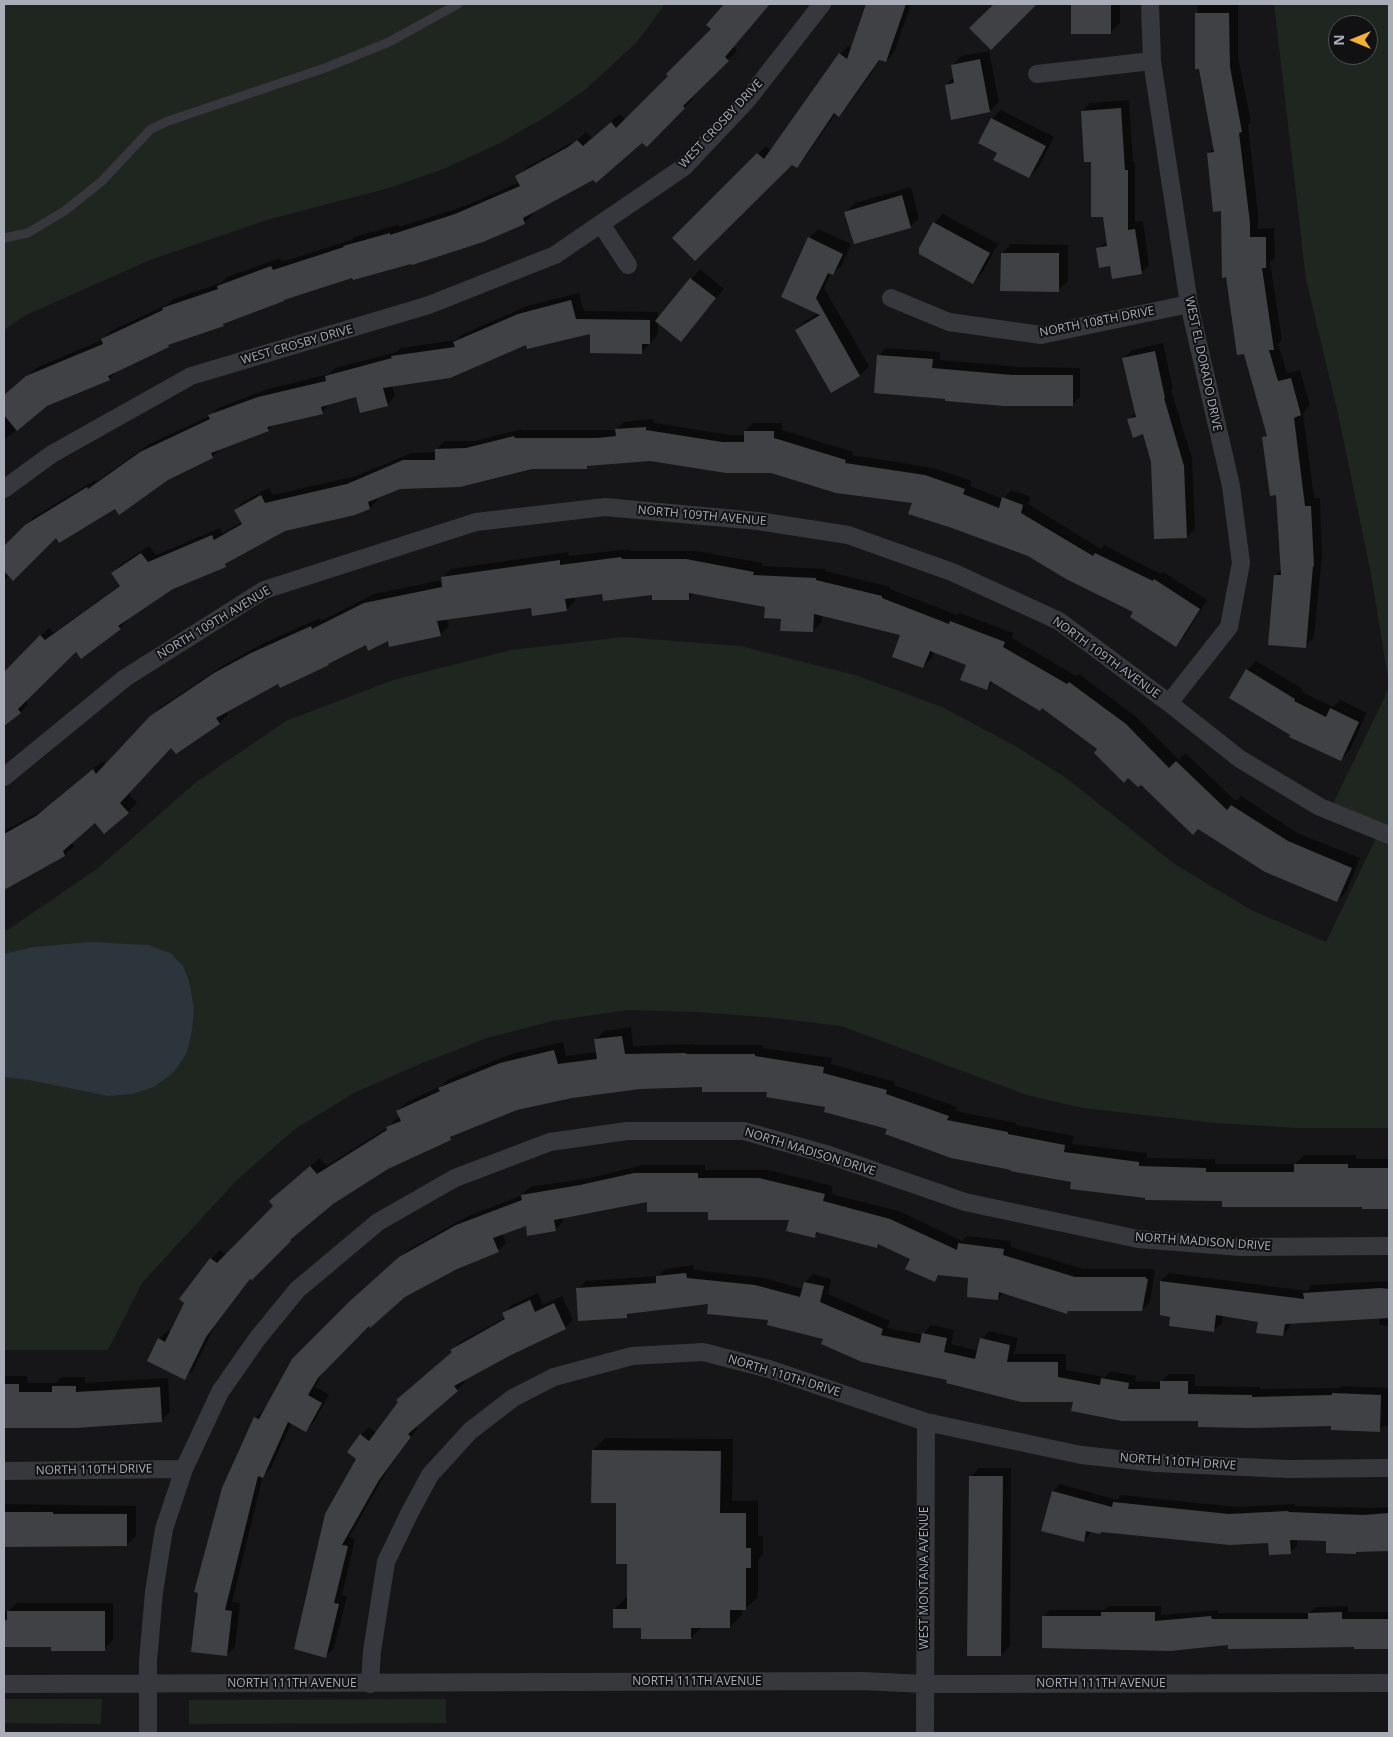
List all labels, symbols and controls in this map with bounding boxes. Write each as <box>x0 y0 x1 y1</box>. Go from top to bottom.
north arrow <box>1328 15 1378 65</box>
text: N <box>1329 34 1348 46</box>
street label: WEST CROSBY DRIVE <box>676 77 766 171</box>
street label: WEST EL DORADO DRIVE <box>1182 295 1224 433</box>
street label: NORTH 108TH DRIVE <box>1038 304 1156 340</box>
street label: WEST CROSBY DRIVE <box>239 322 355 368</box>
street label: NORTH 109TH AVENUE <box>637 503 767 529</box>
street label: NORTH 109TH AVENUE <box>155 584 273 662</box>
street label: NORTH 109TH AVENUE <box>1049 614 1163 702</box>
street label: NORTH MADISON DRIVE <box>743 1125 877 1179</box>
street label: NORTH MADISON DRIVE <box>1135 1230 1271 1254</box>
street label: NORTH 110TH DRIVE <box>726 1352 842 1400</box>
street label: NORTH 110TH DRIVE <box>1119 1451 1237 1473</box>
street label: NORTH 110TH DRIVE <box>35 1462 153 1478</box>
street label: WEST MONTANA AVENUE <box>918 1506 932 1650</box>
street label: NORTH 111TH AVENUE <box>632 1675 762 1689</box>
street label: NORTH 111TH AVENUE <box>227 1677 357 1691</box>
street label: NORTH 111TH AVENUE <box>1036 1677 1166 1691</box>

